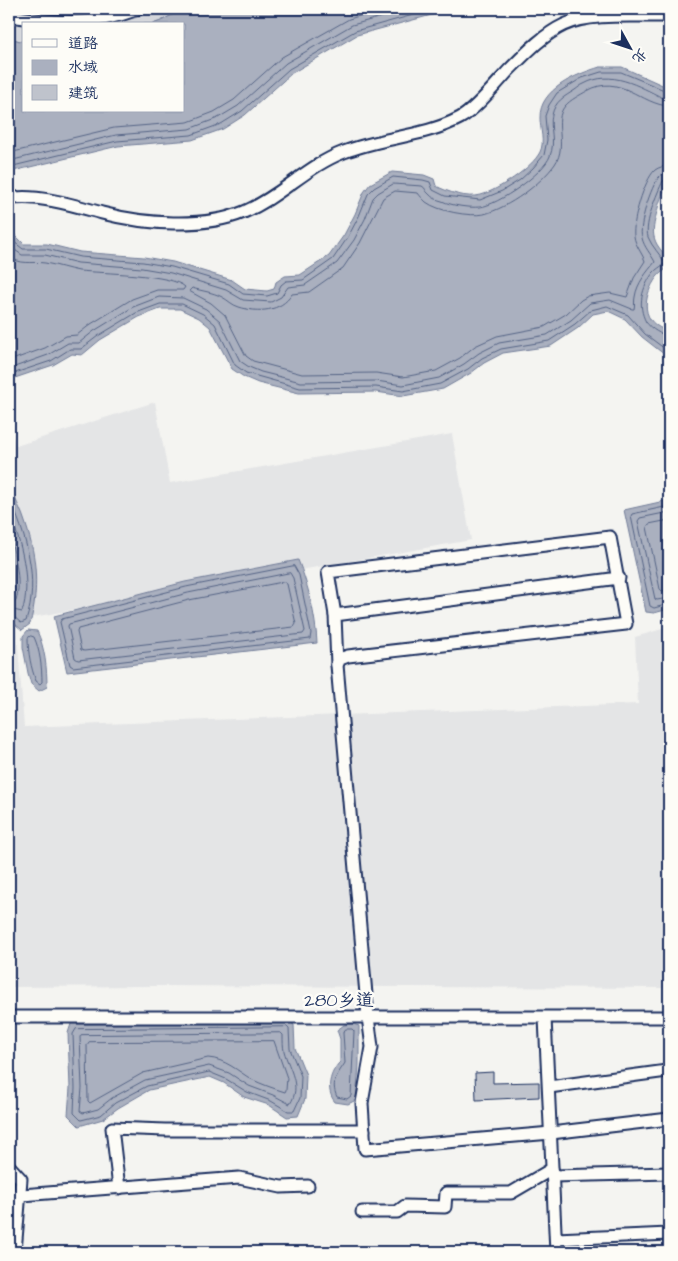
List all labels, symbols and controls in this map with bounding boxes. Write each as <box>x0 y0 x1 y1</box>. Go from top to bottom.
legend <box>22 22 185 112</box>
north arrow <box>606 22 656 72</box>
text: 道路 <box>68 33 98 54</box>
text: 北 <box>627 44 651 68</box>
text: 水域 <box>68 57 98 78</box>
text: 建筑 <box>68 83 98 104</box>
street label: 280乡道 <box>304 988 374 1013</box>

